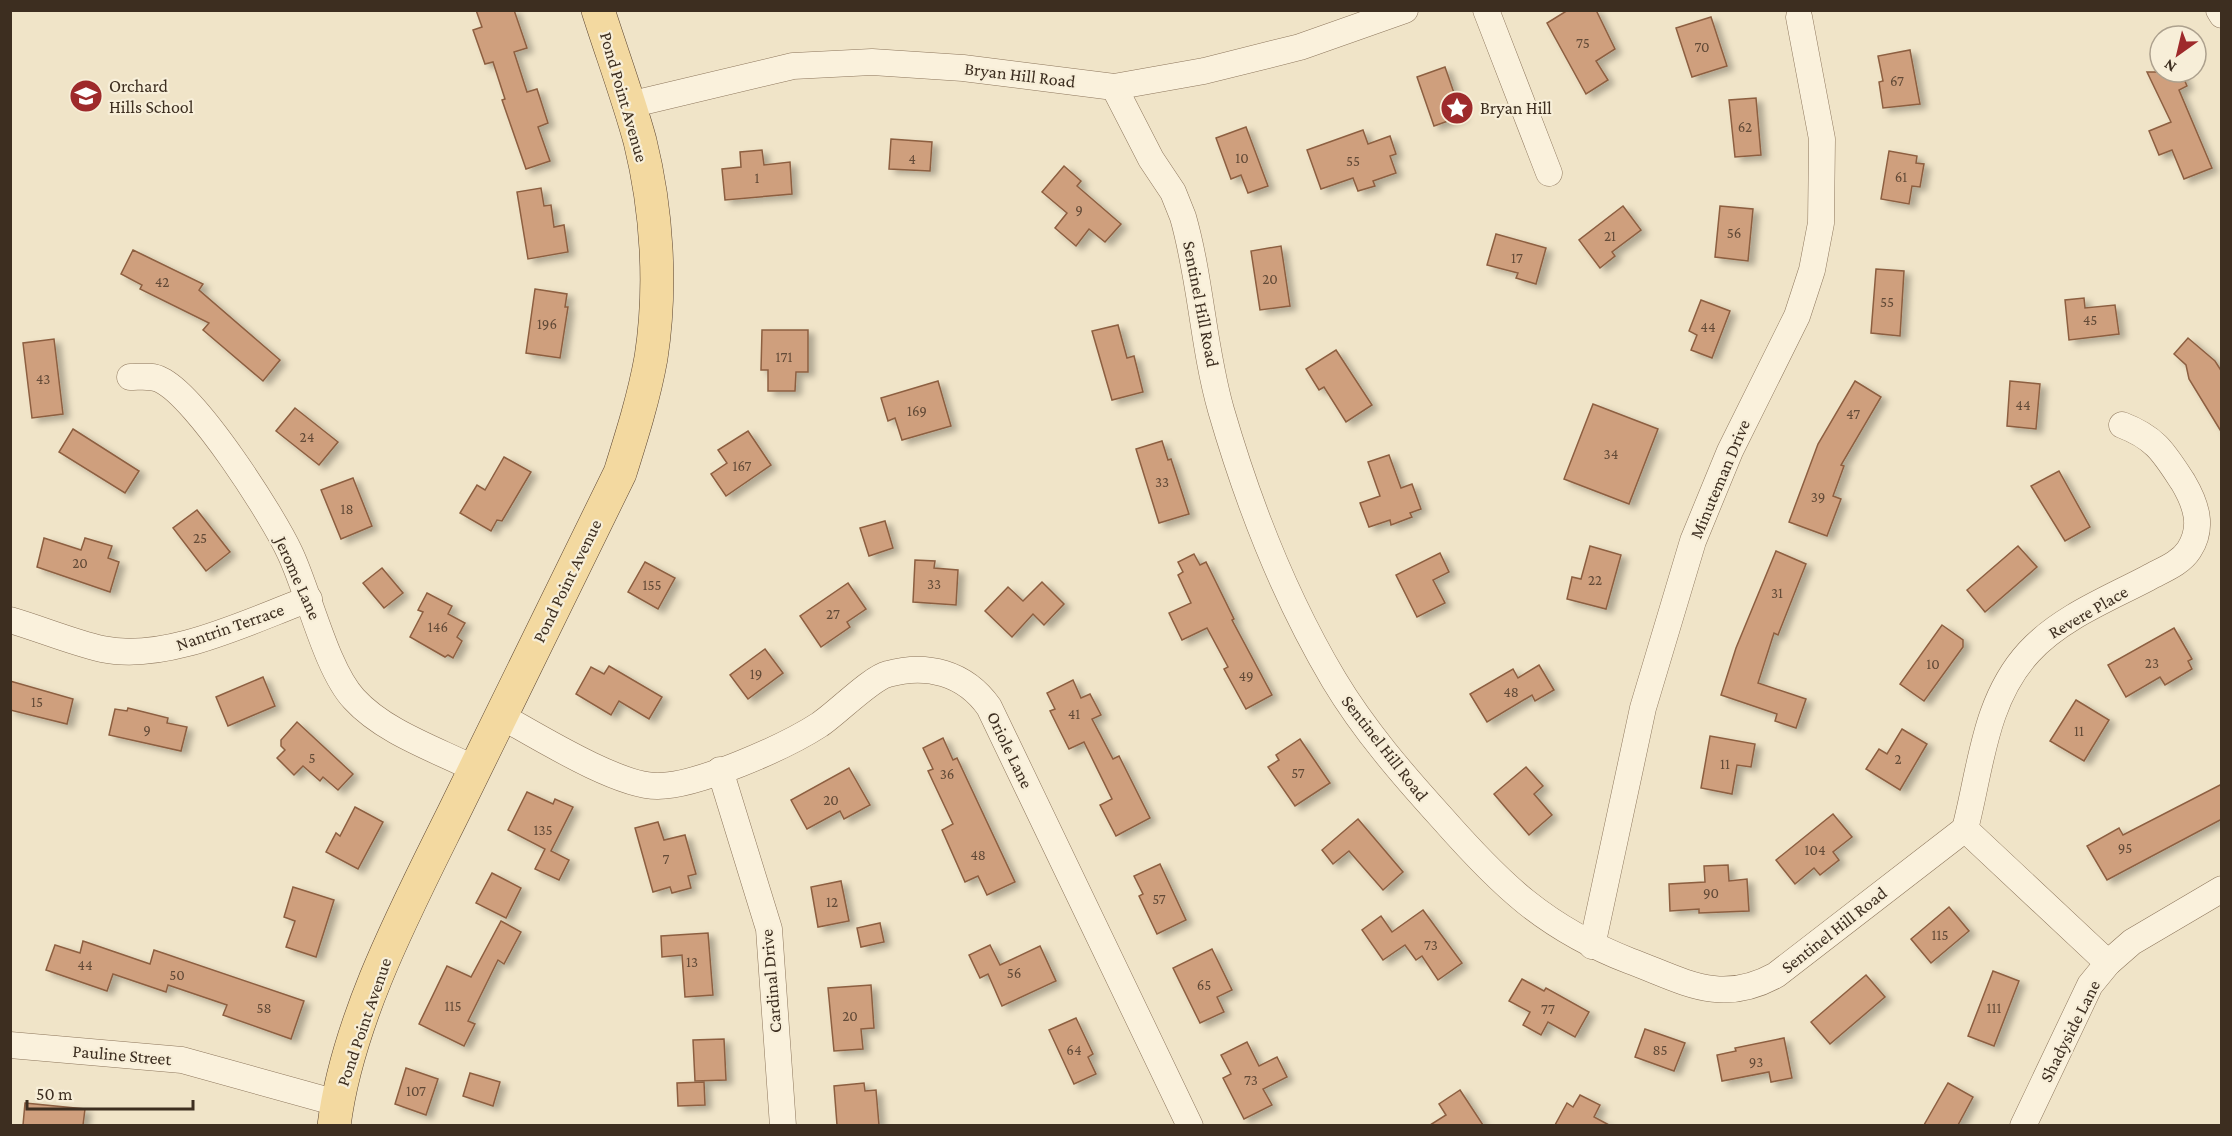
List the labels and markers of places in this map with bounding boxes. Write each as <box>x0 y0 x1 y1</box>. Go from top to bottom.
place label: Orchard Hills School <box>109 76 194 117</box>
school or university icon: Orchard Hills School <box>68 78 104 114</box>
place icon: Bryan Hill <box>1439 90 1475 126</box>
place label: Bryan Hill <box>1480 98 1552 118</box>

